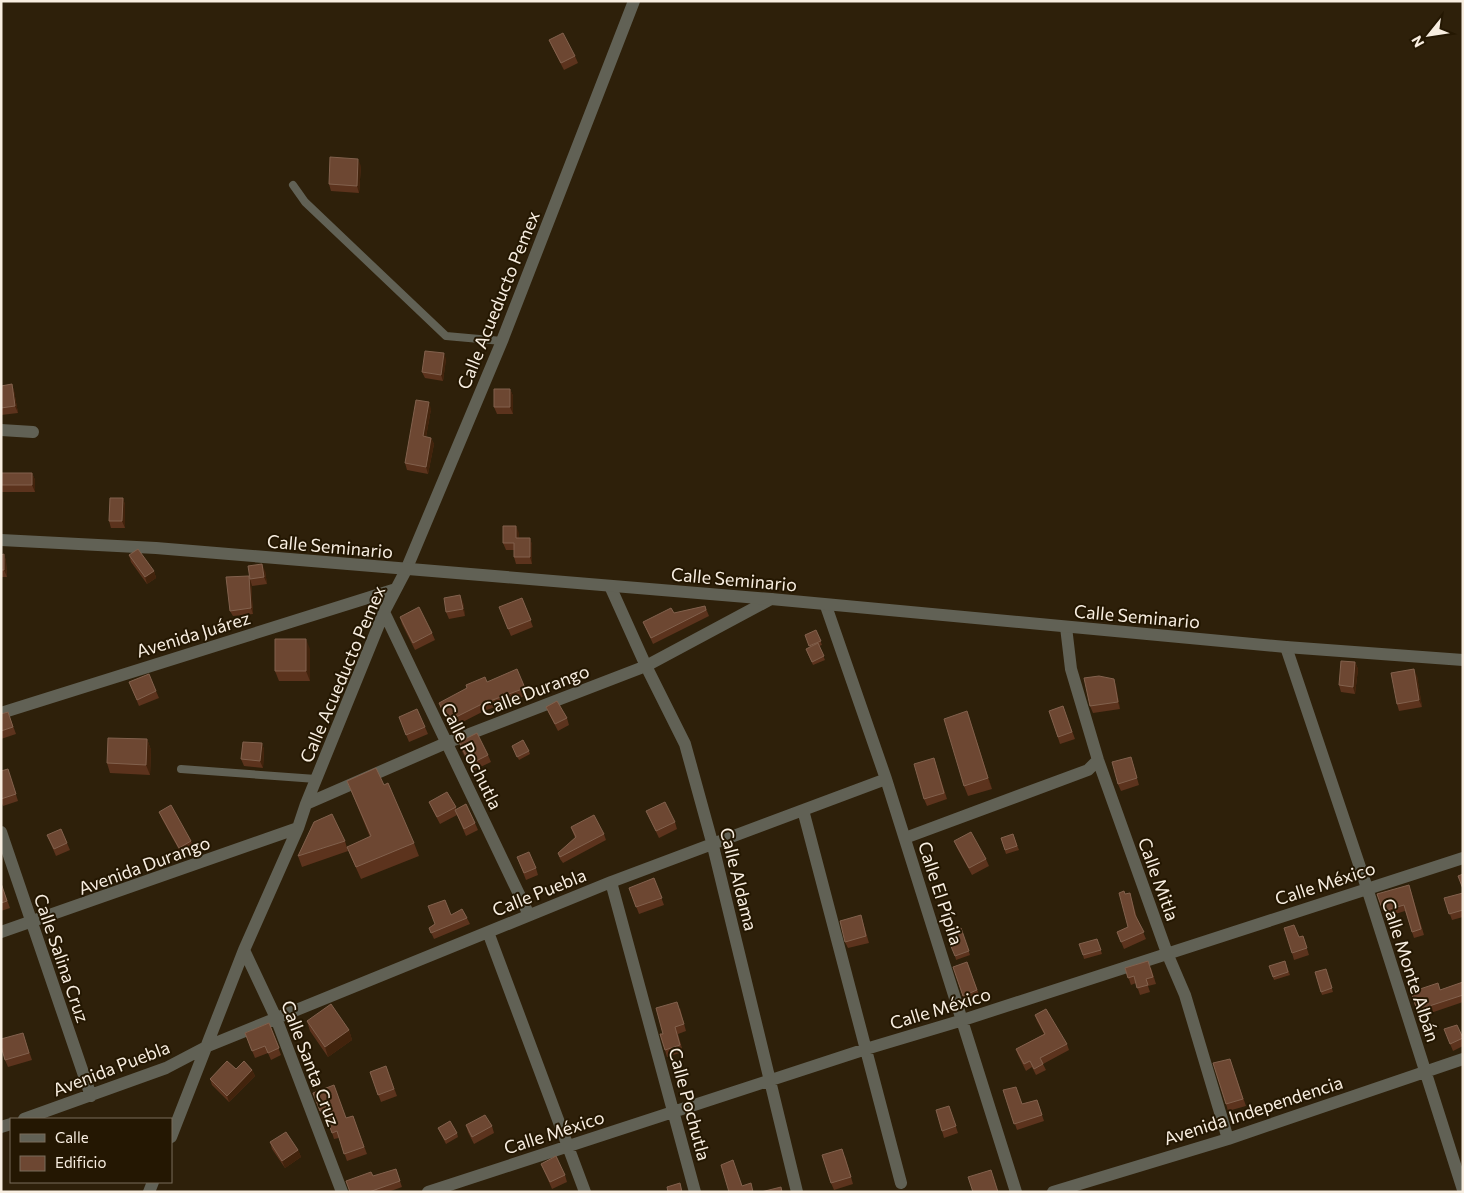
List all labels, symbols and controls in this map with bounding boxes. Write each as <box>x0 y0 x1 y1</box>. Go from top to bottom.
north arrow <box>1404 10 1454 60</box>
text: N <box>1407 33 1427 51</box>
street label: Calle Acueducto Pemex <box>452 207 544 392</box>
street label: Calle Seminario <box>266 530 394 562</box>
street label: Calle Seminario <box>670 563 798 595</box>
street label: Calle Acueducto Pemex <box>295 582 389 766</box>
street label: Calle Seminario <box>1073 600 1201 632</box>
street label: Avenida Juárez <box>133 606 253 662</box>
street label: Calle Durango <box>478 659 592 721</box>
street label: Calle Pochutla <box>437 699 507 813</box>
street label: Calle Aldama <box>716 825 762 933</box>
street label: Avenida Durango <box>75 831 213 899</box>
street label: Calle Mitla <box>1134 834 1184 924</box>
street label: Calle El Pípila <box>914 838 968 948</box>
street label: Calle México <box>1272 856 1378 910</box>
street label: Calle Puebla <box>489 863 589 921</box>
street label: Calle Salina Cruz <box>30 891 94 1025</box>
street label: Calle Monte Albán <box>1377 895 1445 1045</box>
street label: Calle México <box>887 982 993 1034</box>
street label: Calle Santa Cruz <box>277 997 345 1129</box>
street label: Avenida Puebla <box>49 1036 173 1100</box>
street label: Calle Pochutla <box>664 1045 716 1163</box>
street label: Avenida Independencia <box>1161 1071 1345 1149</box>
street label: Calle México <box>501 1105 607 1159</box>
legend <box>10 1118 172 1183</box>
text: Calle <box>55 1128 89 1146</box>
text: Edificio <box>55 1153 106 1171</box>

